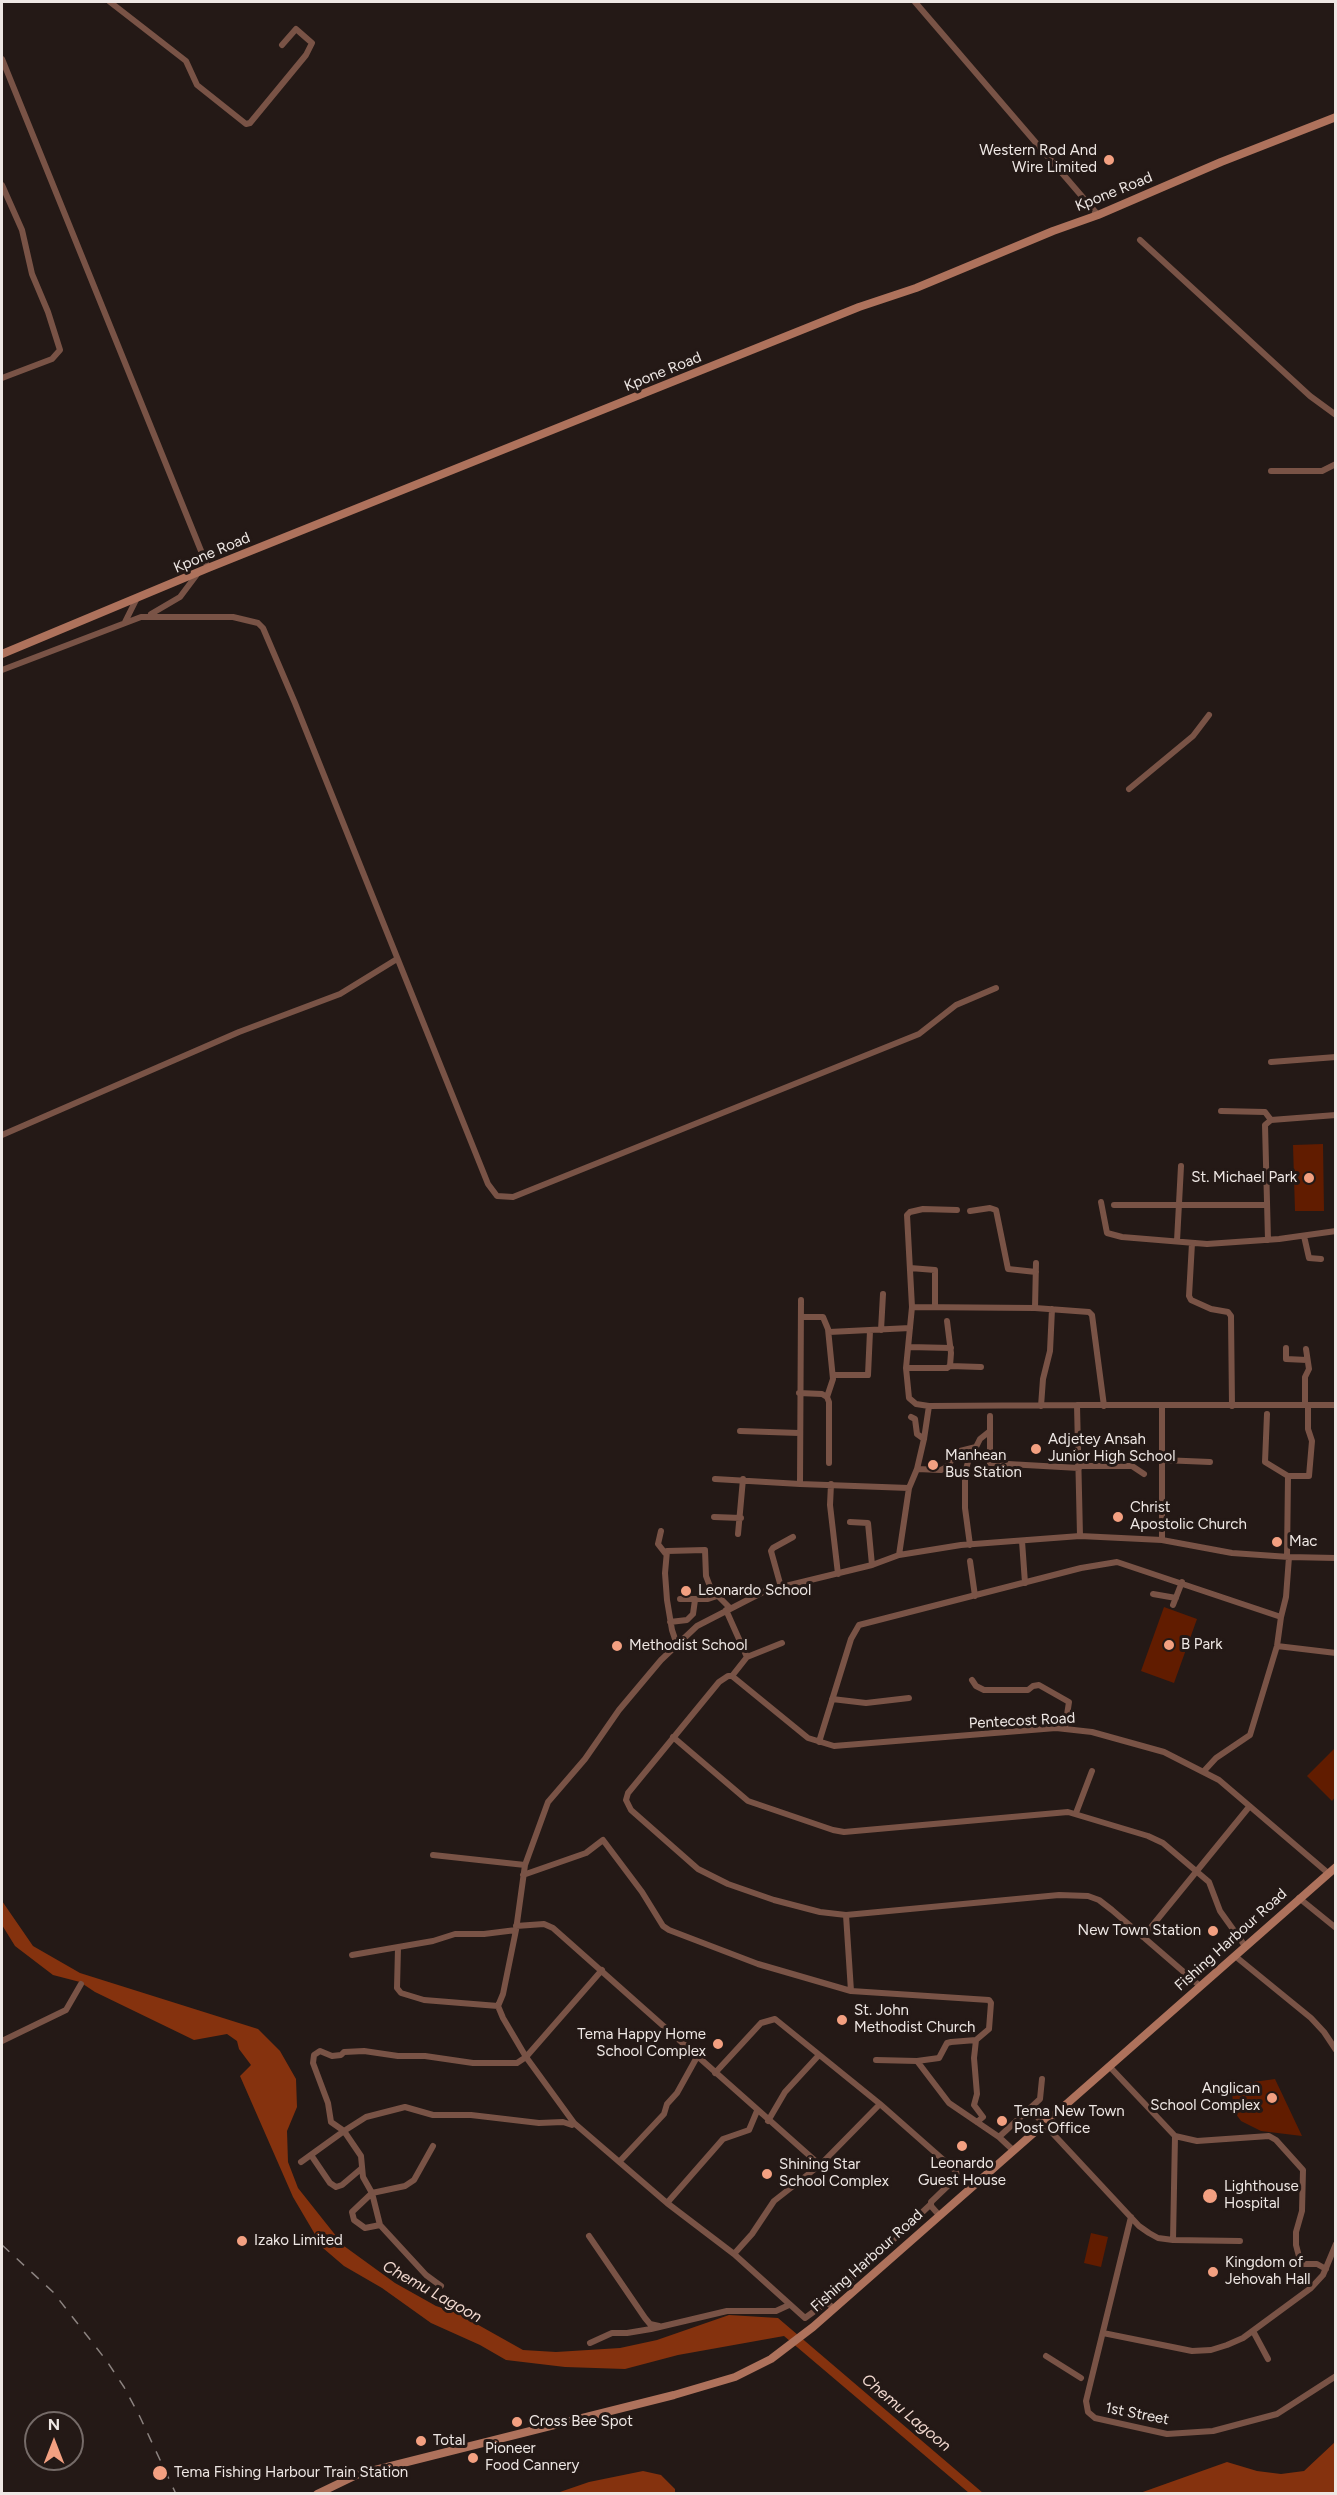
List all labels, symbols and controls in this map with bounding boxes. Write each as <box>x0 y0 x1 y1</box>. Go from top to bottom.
place label: Western Rod And Wire Limited <box>979 142 1097 177</box>
marker: Western Rod And Wire Limited <box>1102 153 1116 167</box>
street label: Kpone Road <box>1073 168 1155 216</box>
street label: Kpone Road <box>622 348 704 396</box>
street label: Kpone Road <box>171 529 253 577</box>
place label: St. Michael Park <box>1191 1169 1297 1187</box>
marker: St. Michael Park <box>1302 1171 1316 1185</box>
place label: Adjetey Ansah Junior High School <box>1048 1431 1175 1466</box>
marker: Adjetey Ansah Junior High School <box>1029 1442 1043 1456</box>
place label: Manhean Bus Station <box>945 1447 1022 1482</box>
marker: Manhean Bus Station <box>926 1458 940 1472</box>
place label: Christ Apostolic Church <box>1130 1499 1247 1534</box>
marker: Christ Apostolic Church <box>1111 1510 1125 1524</box>
place label: Mac <box>1289 1533 1317 1551</box>
marker: Mac <box>1270 1535 1284 1549</box>
place label: Leonardo School <box>698 1582 811 1600</box>
marker: Leonardo School <box>679 1584 693 1598</box>
place label: B Park <box>1181 1636 1222 1654</box>
place label: Methodist School <box>629 1637 748 1655</box>
marker: B Park <box>1162 1638 1176 1652</box>
marker: Methodist School <box>610 1639 624 1653</box>
street label: Pentecost Road <box>968 1709 1076 1733</box>
street label: Fishing Harbour Road <box>1171 1885 1291 1995</box>
place label: New Town Station <box>1078 1922 1201 1940</box>
marker: New Town Station <box>1206 1924 1220 1938</box>
place label: St. John Methodist Church <box>854 2002 975 2037</box>
marker: St. John Methodist Church <box>835 2013 849 2027</box>
place label: Tema Happy Home School Complex <box>577 2026 706 2061</box>
marker: Tema Happy Home School Complex <box>711 2037 725 2051</box>
place label: Anglican School Complex <box>1150 2080 1260 2115</box>
marker: Anglican School Complex <box>1265 2091 1279 2105</box>
place label: Tema New Town Post Office <box>1014 2103 1125 2138</box>
marker: Tema New Town Post Office <box>995 2114 1009 2128</box>
marker: Leonardo Guest House <box>955 2139 969 2153</box>
place label: Leonardo Guest House <box>918 2155 1006 2190</box>
place label: Shining Star School Complex <box>779 2156 889 2191</box>
marker: Shining Star School Complex <box>760 2167 774 2181</box>
place label: Lighthouse Hospital <box>1224 2178 1299 2213</box>
marker: Lighthouse Hospital <box>1201 2187 1219 2205</box>
street label: Fishing Harbour Road <box>807 2206 927 2316</box>
place label: Izako Limited <box>254 2232 343 2250</box>
marker: Izako Limited <box>235 2234 249 2248</box>
place label: Kingdom of Jehovah Hall <box>1225 2254 1311 2289</box>
water label: Chemu Lagoon <box>379 2257 485 2327</box>
marker: Kingdom of Jehovah Hall <box>1206 2265 1220 2279</box>
water label: Chemu Lagoon <box>858 2370 954 2456</box>
street label: 1st Street <box>1104 2399 1170 2429</box>
north arrow <box>24 2411 84 2471</box>
place label: Cross Bee Spot <box>529 2413 633 2431</box>
text: N <box>48 2415 60 2434</box>
marker: Cross Bee Spot <box>510 2415 524 2429</box>
place label: Total <box>433 2432 466 2450</box>
marker: Total <box>414 2434 428 2448</box>
place label: Pioneer Food Cannery <box>485 2440 579 2475</box>
marker: Pioneer Food Cannery <box>466 2451 480 2465</box>
marker: Tema Fishing Harbour Train Station <box>151 2464 169 2482</box>
place label: Tema Fishing Harbour Train Station <box>174 2464 408 2482</box>

